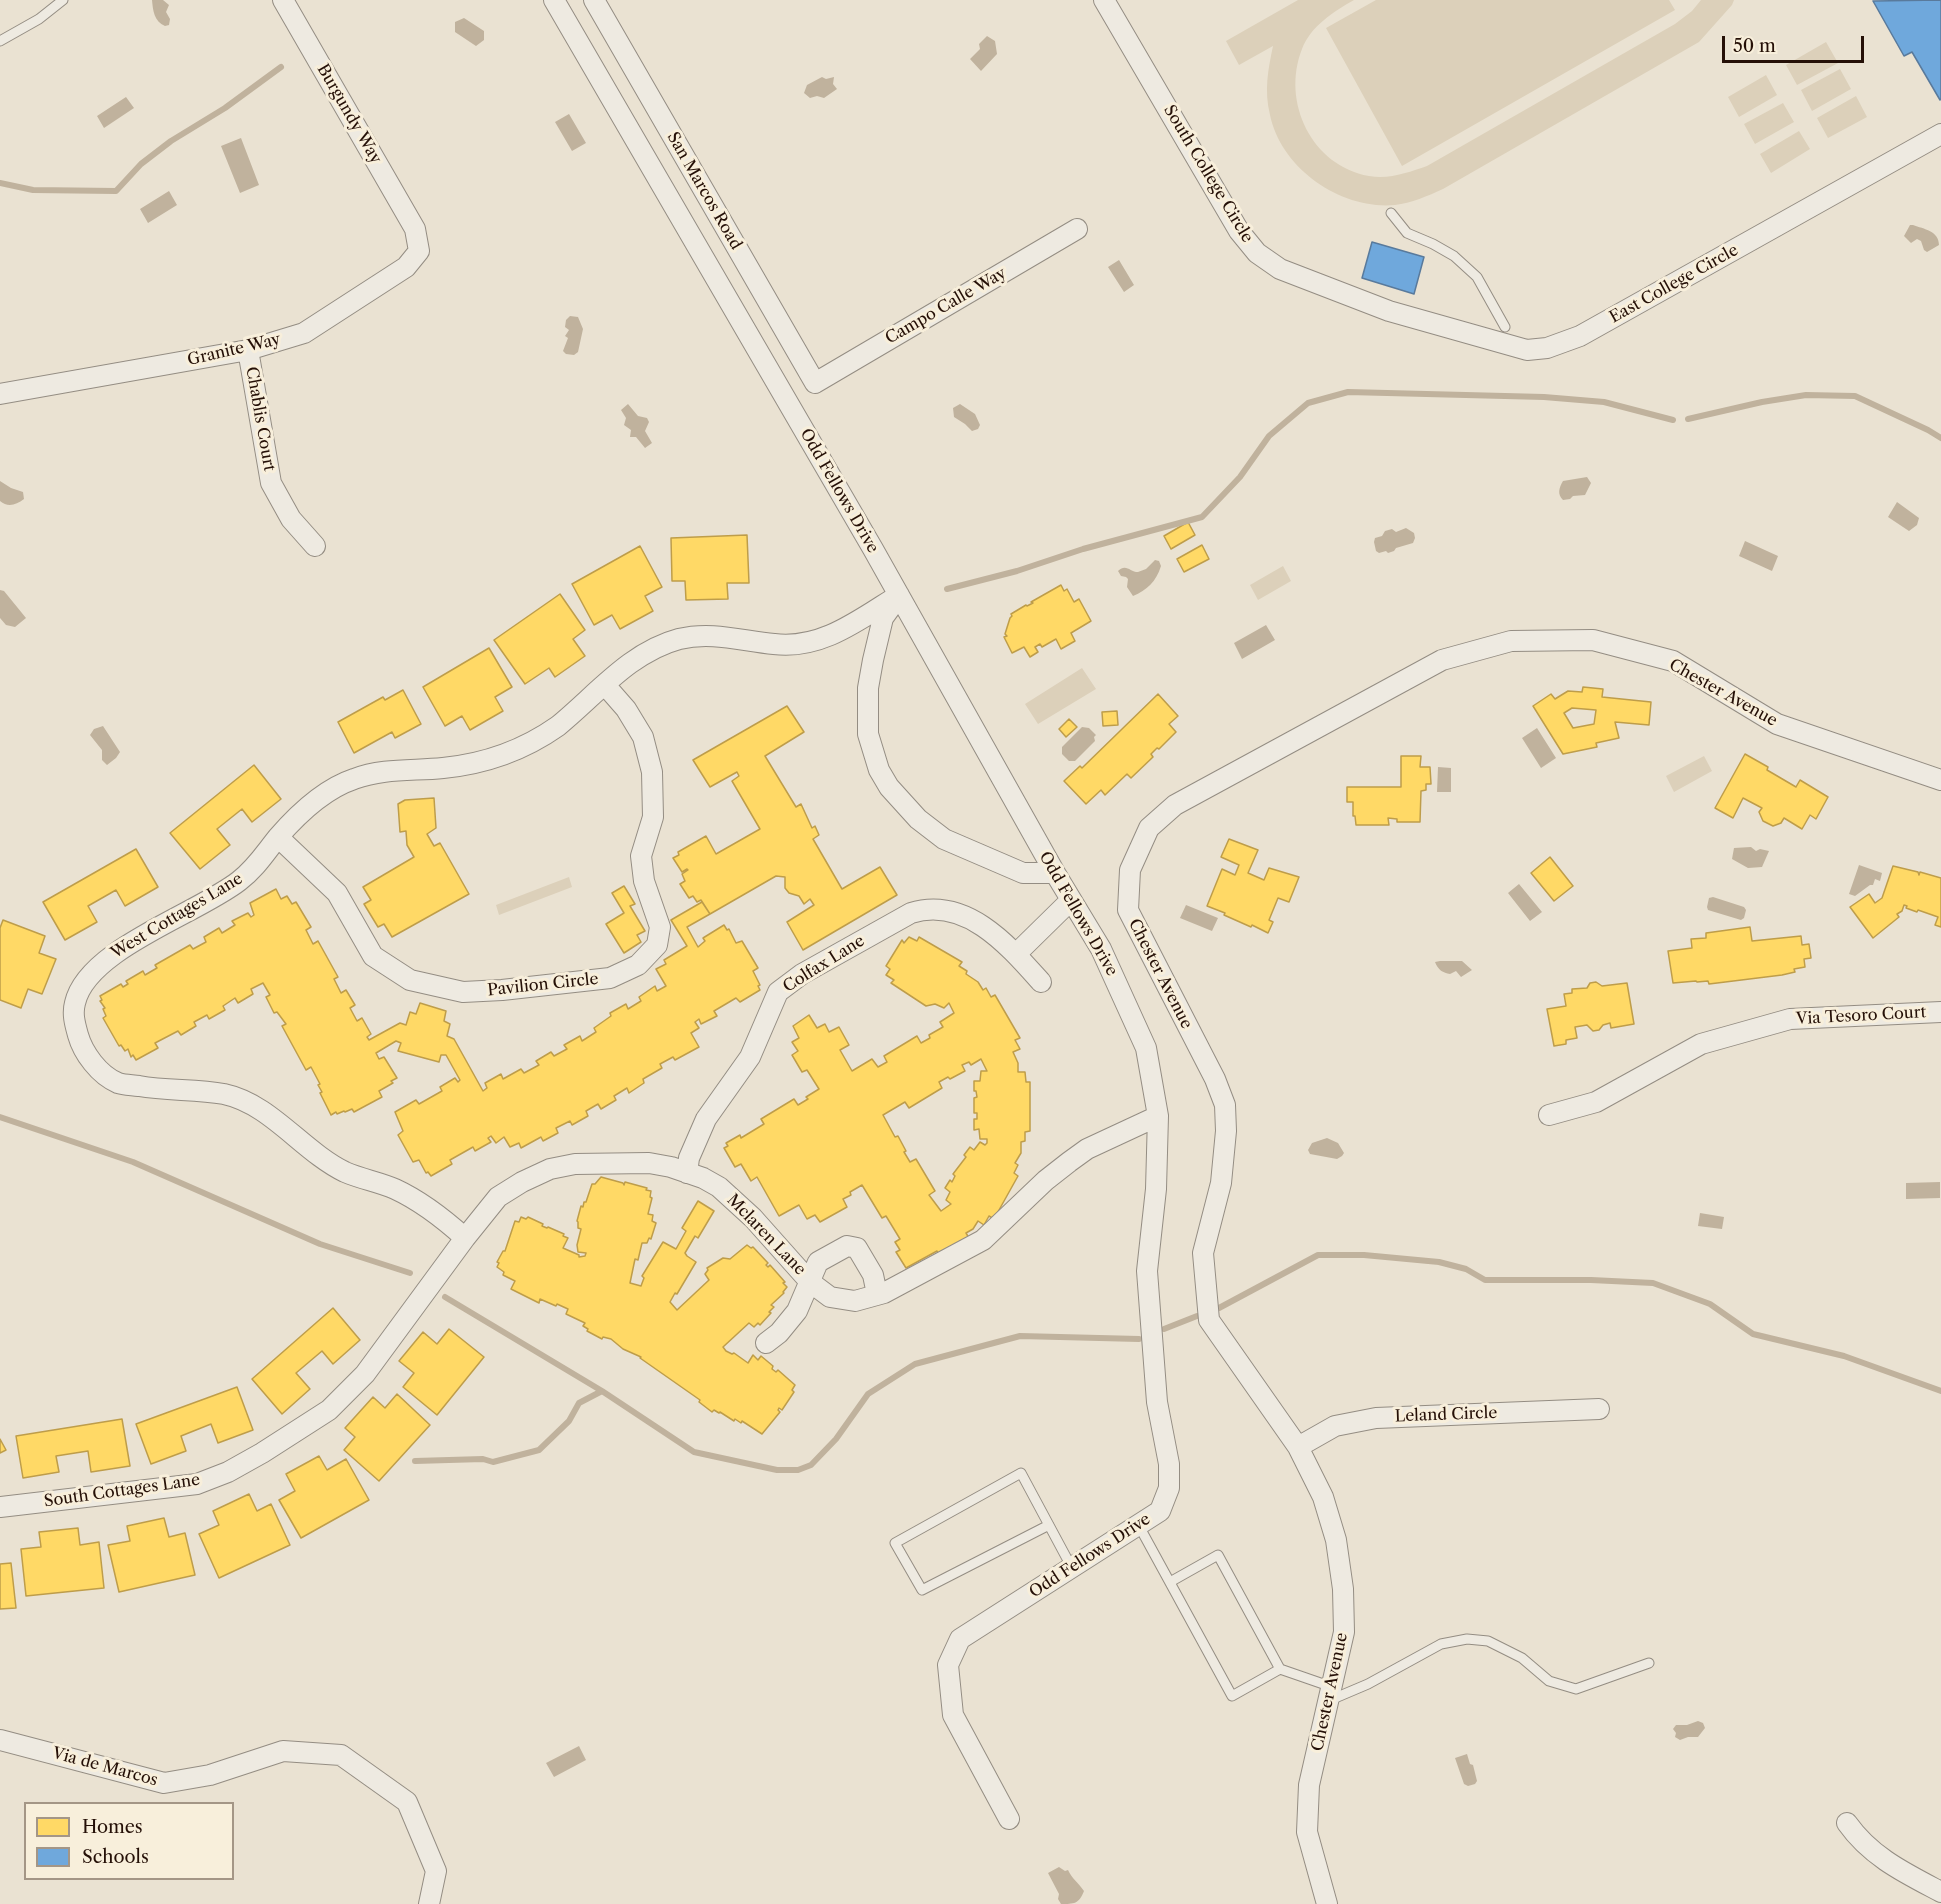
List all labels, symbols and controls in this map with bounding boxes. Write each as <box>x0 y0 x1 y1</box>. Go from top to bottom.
scale bar <box>1725 24 1868 62</box>
text: 50 m <box>1733 35 1776 57</box>
street label: Burgundy Way <box>313 61 385 167</box>
street label: South College Circle <box>1159 102 1257 246</box>
street label: San Marcos Road <box>663 129 745 253</box>
street label: East College Circle <box>1606 241 1742 327</box>
street label: Campo Calle Way <box>882 264 1010 348</box>
street label: Granite Way <box>186 330 282 370</box>
street label: Chablis Court <box>241 365 279 473</box>
street label: Odd Fellows Drive <box>796 425 882 557</box>
street label: Chester Avenue <box>1666 655 1780 731</box>
street label: Odd Fellows Drive <box>1035 848 1121 980</box>
street label: West Cottages Lane <box>108 869 246 963</box>
street label: Chester Avenue <box>1124 916 1196 1032</box>
street label: Colfax Lane <box>780 931 868 997</box>
street label: Pavilion Circle <box>487 970 599 1000</box>
street label: Via Tesoro Court <box>1795 1003 1927 1029</box>
street label: Mclaren Lane <box>723 1191 809 1279</box>
street label: Leland Circle <box>1394 1404 1498 1426</box>
street label: South Cottages Lane <box>43 1471 201 1511</box>
street label: Odd Fellows Drive <box>1026 1510 1154 1602</box>
street label: Chester Avenue <box>1308 1631 1352 1753</box>
street label: Via de Marcos <box>50 1744 160 1790</box>
legend <box>24 1802 234 1880</box>
text: Homes <box>82 1816 143 1838</box>
text: Schools <box>82 1846 149 1868</box>

